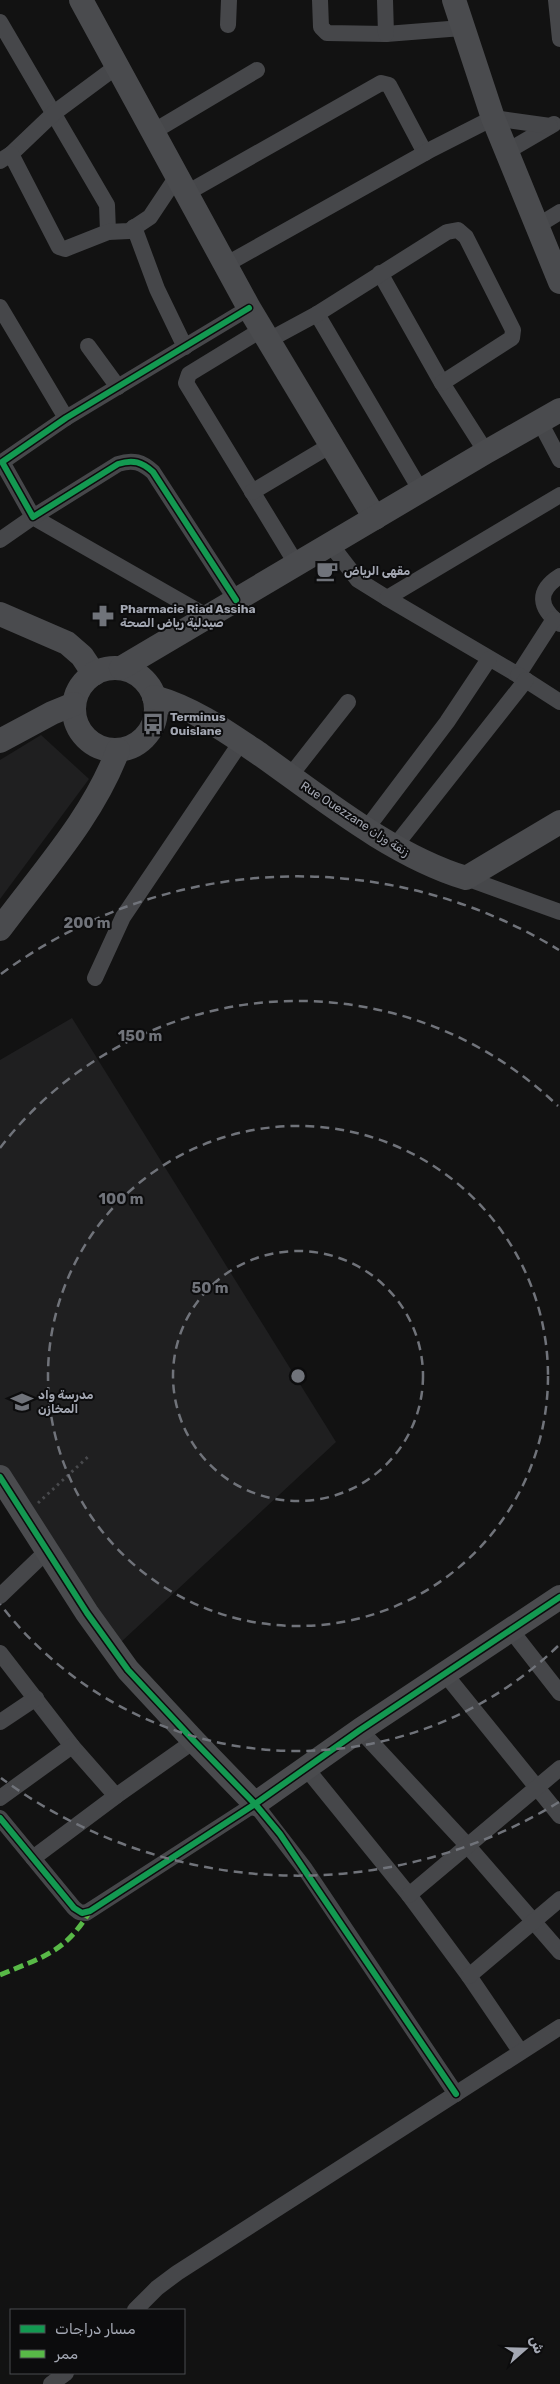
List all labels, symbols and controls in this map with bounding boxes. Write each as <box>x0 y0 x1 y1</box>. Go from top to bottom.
cafe icon: مقهى الرياض <box>314 558 340 584</box>
place label: مقهى الرياض <box>344 564 410 578</box>
place label: Pharmacie Riad Assiha صيدلية رياض الصحة <box>120 602 256 630</box>
pharmacy icon: Pharmacie Riad Assiha صيدلية رياض الصحة <box>90 603 116 629</box>
place label: Terminus Ouislane <box>170 710 226 738</box>
bus stop icon: Terminus Ouislane <box>140 711 166 737</box>
street label: Rue Ouezzane زنقة وزان <box>297 779 412 860</box>
text: 200 m <box>63 914 111 932</box>
text: 150 m <box>118 1027 162 1045</box>
text: 100 m <box>99 1190 143 1208</box>
text: 50 m <box>192 1279 228 1297</box>
centre of rings <box>289 1367 307 1385</box>
place label: مدرسة واد المخازن <box>38 1388 94 1416</box>
school or university icon: مدرسة واد المخازن <box>9 1389 35 1415</box>
legend <box>10 2309 185 2374</box>
text: مسار دراجات <box>55 2320 136 2338</box>
north arrow <box>500 2324 550 2374</box>
text: ش <box>526 2333 548 2356</box>
text: ممر <box>54 2345 78 2363</box>

